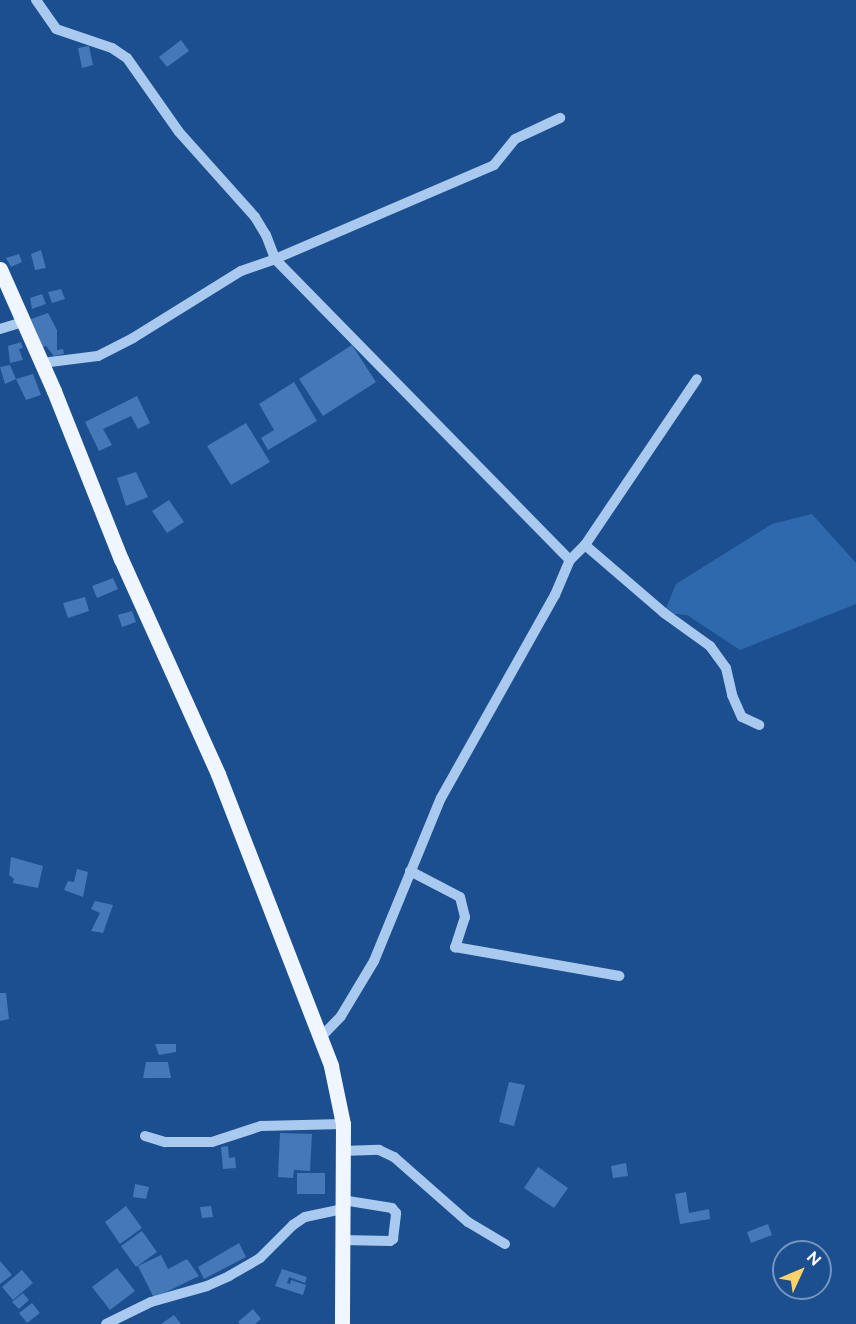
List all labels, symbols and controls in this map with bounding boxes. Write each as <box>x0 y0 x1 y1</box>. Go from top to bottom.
north arrow <box>772 1240 832 1300</box>
text: N <box>803 1248 825 1270</box>

